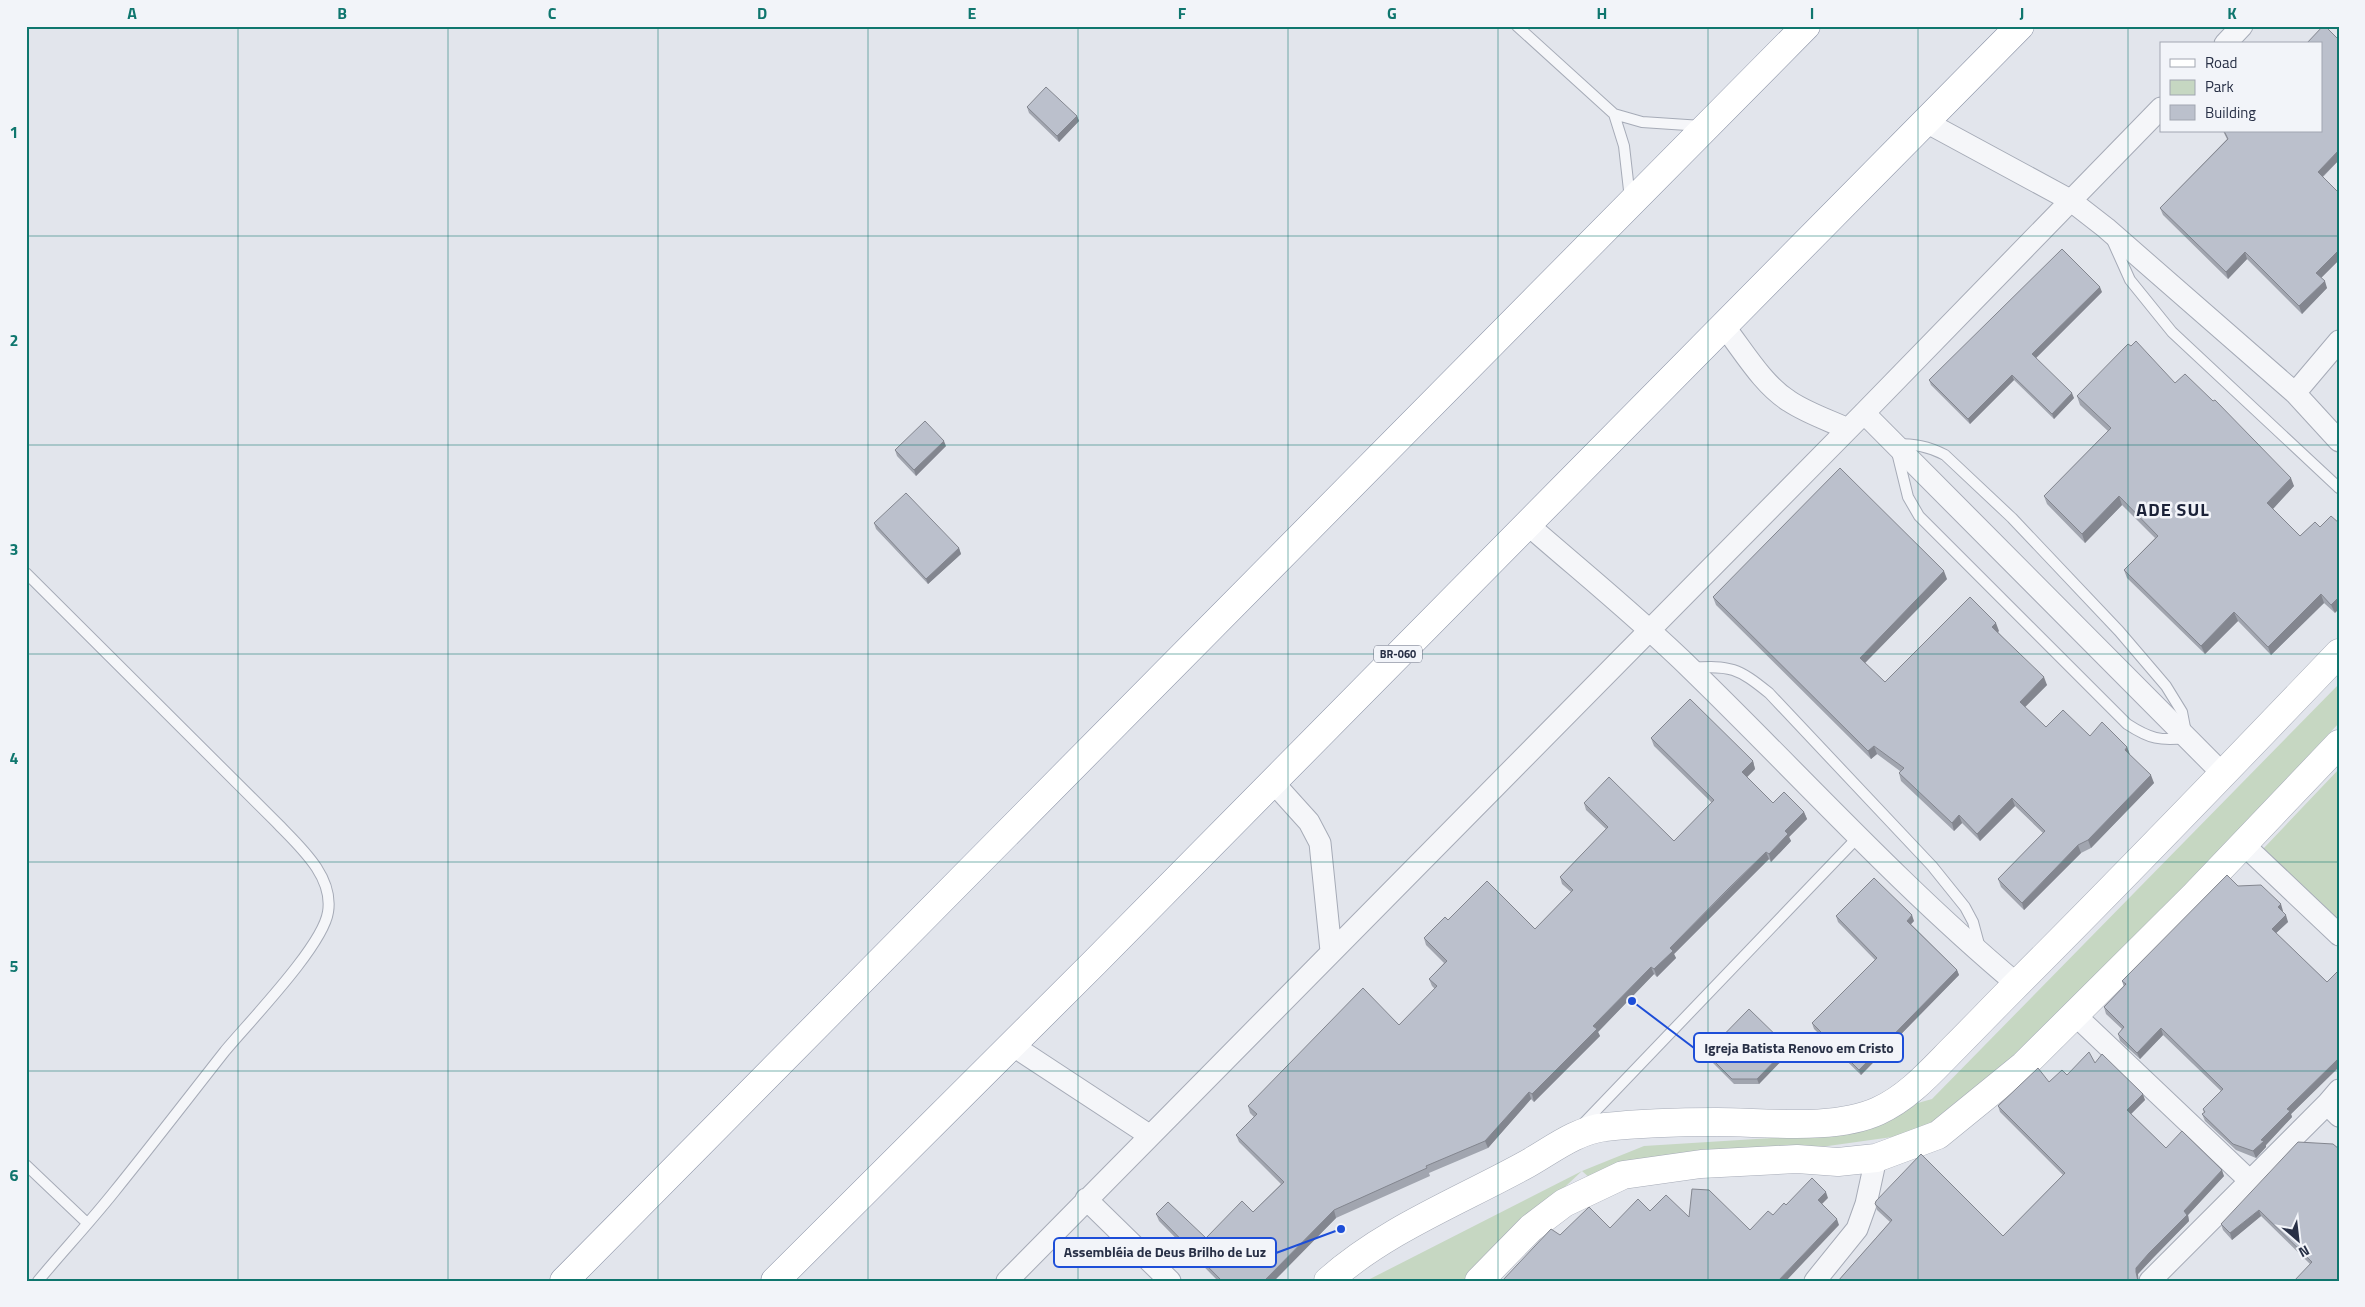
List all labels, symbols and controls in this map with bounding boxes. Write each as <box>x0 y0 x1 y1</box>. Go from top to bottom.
text: A <box>127 1 137 25</box>
text: B <box>337 1 347 25</box>
text: C <box>548 1 557 25</box>
text: D <box>757 1 767 25</box>
text: E <box>968 1 977 25</box>
text: F <box>1178 1 1187 25</box>
text: G <box>1387 1 1397 25</box>
text: H <box>1597 1 1607 25</box>
text: I <box>1810 1 1814 25</box>
text: J <box>2020 1 2024 25</box>
text: K <box>2227 1 2237 25</box>
legend <box>2160 42 2322 132</box>
text: Road <box>2205 51 2237 74</box>
text: Park <box>2205 75 2234 98</box>
text: Building <box>2205 101 2256 124</box>
text: 1 <box>10 120 18 144</box>
text: 2 <box>10 328 18 352</box>
district label: ADE SUL <box>2136 496 2210 523</box>
text: 3 <box>10 537 18 561</box>
road number: BR-060 <box>1374 646 1422 662</box>
text: 4 <box>10 746 19 770</box>
text: 5 <box>10 954 19 978</box>
callout: Igreja Batista Renovo em Cristo <box>1694 1033 1903 1062</box>
text: Igreja Batista Renovo em Cristo <box>1704 1037 1894 1058</box>
text: 6 <box>10 1163 19 1187</box>
north arrow <box>2272 1214 2322 1264</box>
callout: Assembléia de Deus Brilho de Luz <box>1054 1238 1276 1267</box>
text: N <box>2295 1240 2314 1263</box>
text: Assembléia de Deus Brilho de Luz <box>1064 1241 1266 1262</box>

